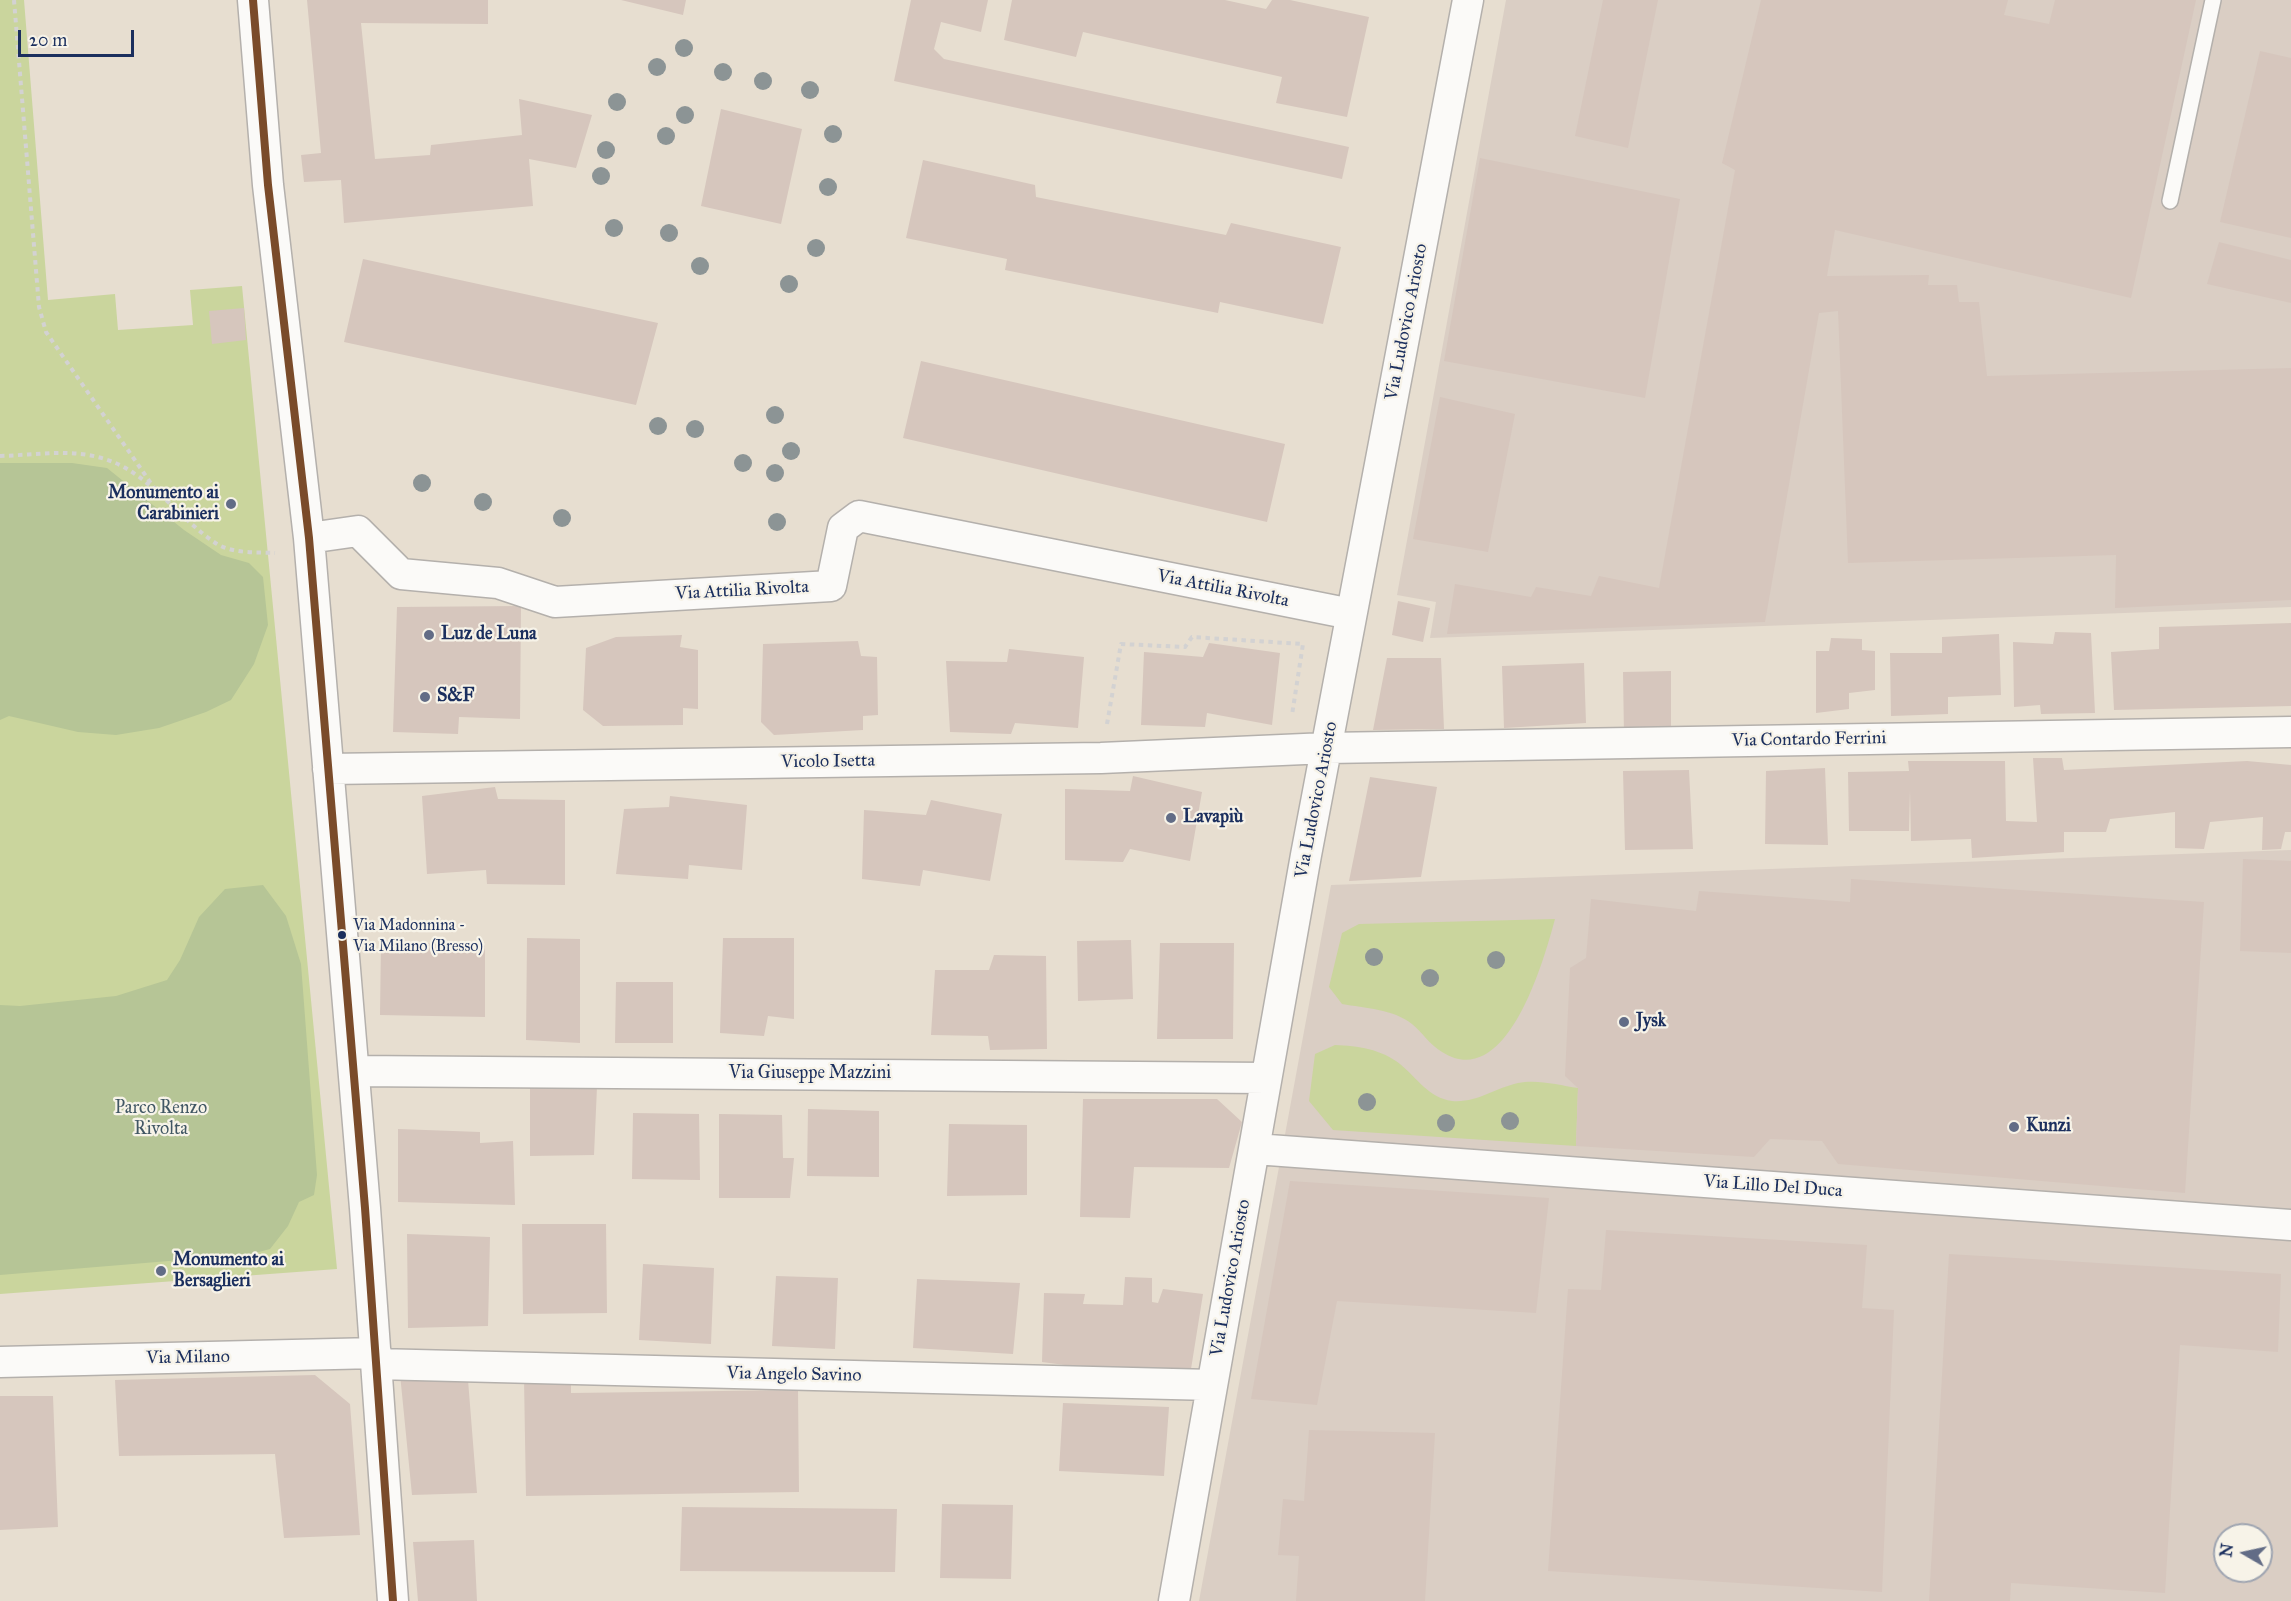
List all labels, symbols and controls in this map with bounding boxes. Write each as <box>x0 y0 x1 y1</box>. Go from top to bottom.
scale bar <box>21 18 136 56</box>
text: 20 m <box>29 29 67 51</box>
street label: Via Ludovico Ariosto <box>1381 242 1433 402</box>
place label: Monumento ai Carabinieri <box>108 483 219 526</box>
marker: Monumento ai Carabinieri <box>224 497 238 511</box>
street label: Via Attilia Rivolta <box>1155 566 1291 612</box>
street label: Via Attilia Rivolta <box>675 577 809 605</box>
place label: Luz de Luna <box>441 624 537 646</box>
marker: Luz de Luna <box>422 628 436 642</box>
place label: S&F <box>437 686 474 708</box>
marker: S&F <box>418 690 432 704</box>
street label: Via Ludovico Ariosto <box>1291 720 1343 880</box>
street label: Via Contardo Ferrini <box>1731 728 1887 752</box>
street label: Vicolo Isetta <box>781 750 875 774</box>
place label: Lavapiù <box>1183 807 1243 829</box>
marker: Lavapiù <box>1164 811 1178 825</box>
place label: Via Madonnina - Via Milano (Bresso) <box>353 916 483 954</box>
marker: Via Madonnina - Via Milano (Bresso) <box>336 929 348 941</box>
place label: Jysk <box>1636 1011 1666 1033</box>
marker: Jysk <box>1617 1015 1631 1029</box>
street label: Via Giuseppe Mazzini <box>729 1063 891 1085</box>
park label: Parco Renzo Rivolta <box>115 1098 207 1140</box>
place label: Kunzi <box>2026 1116 2071 1138</box>
marker: Kunzi <box>2007 1120 2021 1134</box>
street label: Via Lillo Del Duca <box>1703 1171 1843 1203</box>
street label: Via Ludovico Ariosto <box>1207 1198 1255 1358</box>
place label: Monumento ai Bersaglieri <box>173 1250 284 1292</box>
marker: Monumento ai Bersaglieri <box>154 1264 168 1278</box>
street label: Via Milano <box>146 1346 230 1370</box>
street label: Via Angelo Savino <box>726 1363 862 1387</box>
north arrow <box>2213 1523 2273 1583</box>
text: N <box>2216 1542 2237 1559</box>

